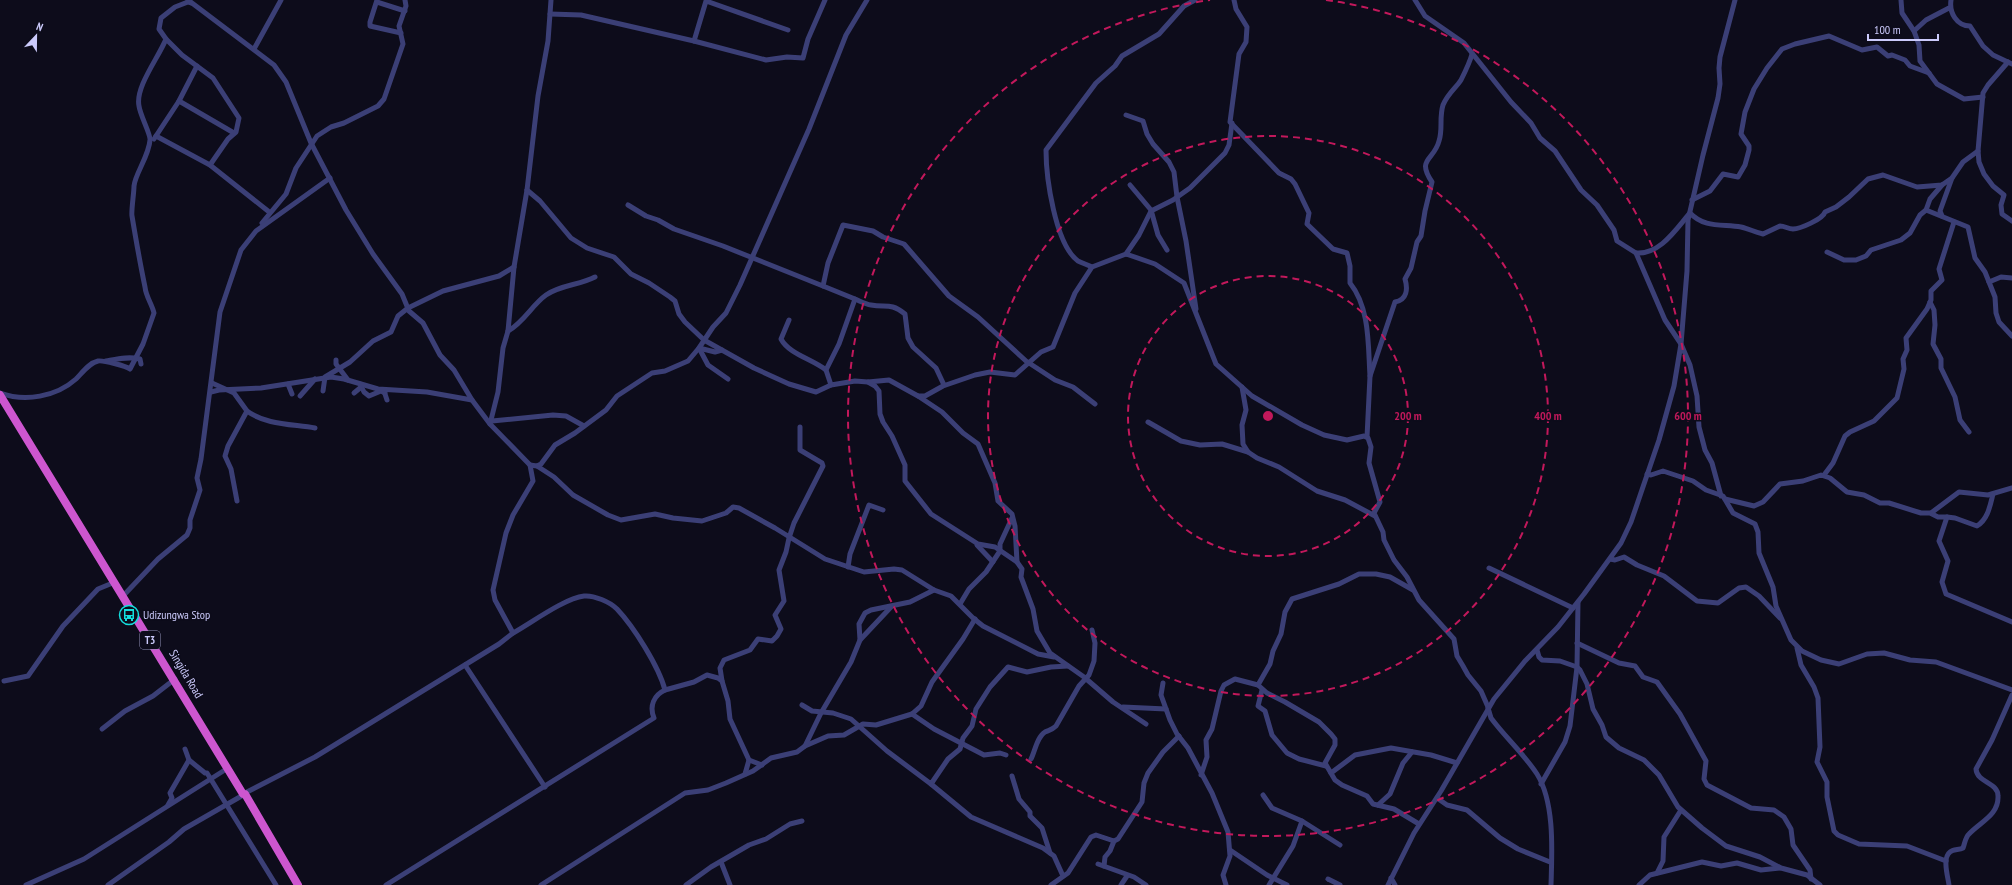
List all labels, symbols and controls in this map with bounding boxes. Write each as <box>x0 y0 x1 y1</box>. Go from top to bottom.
north arrow <box>16 16 56 56</box>
scale bar <box>1868 16 1938 42</box>
text: N <box>34 19 45 34</box>
text: 100 m <box>1874 22 1901 37</box>
text: 200 m <box>1394 408 1422 423</box>
text: 400 m <box>1534 408 1562 423</box>
text: 600 m <box>1674 408 1702 423</box>
centre of rings <box>1261 409 1275 423</box>
bus stop icon: Udizungwa Stop <box>118 604 140 626</box>
place label: Udizungwa Stop <box>143 607 210 622</box>
road number: T3 <box>140 631 160 649</box>
street label: Singida Road <box>166 647 207 701</box>

